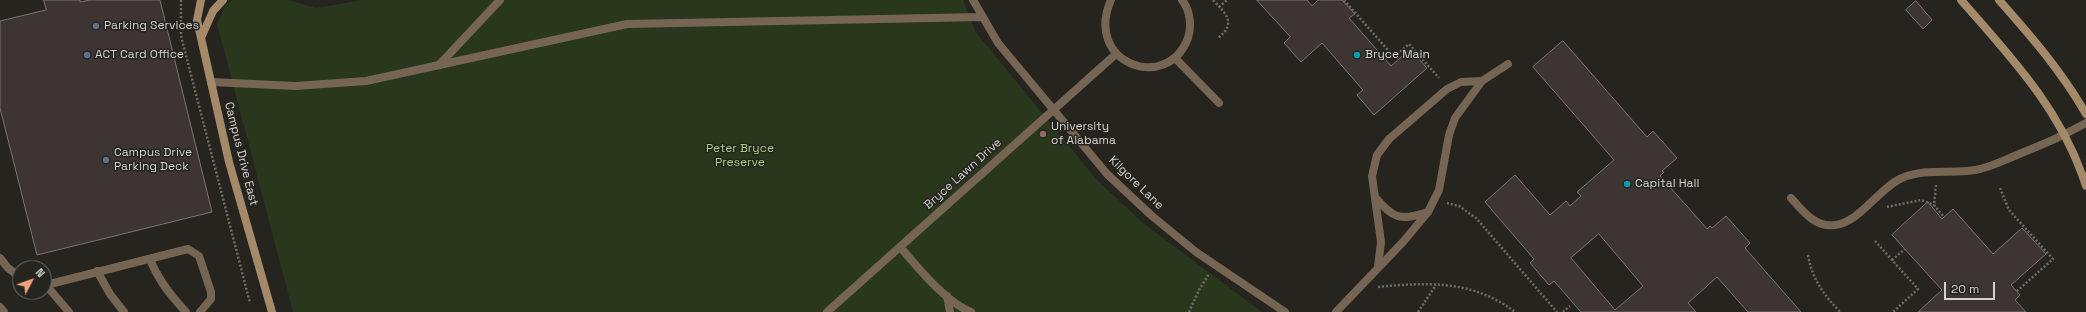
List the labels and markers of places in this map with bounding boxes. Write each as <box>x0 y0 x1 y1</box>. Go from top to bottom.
place label: Parking Services <box>104 19 199 33</box>
marker: Parking Services <box>91 21 101 31</box>
place label: ACT Card Office <box>95 48 184 62</box>
place label: Bryce Main <box>1365 48 1430 62</box>
marker: ACT Card Office <box>82 50 92 60</box>
marker: Bryce Main <box>1352 50 1362 60</box>
place label: University of Alabama <box>1051 120 1116 148</box>
marker: University of Alabama <box>1038 129 1048 139</box>
place label: Campus Drive Parking Deck <box>114 146 192 174</box>
marker: Campus Drive Parking Deck <box>101 155 111 165</box>
place label: Capital Hall <box>1635 177 1699 191</box>
marker: Capital Hall <box>1622 179 1632 189</box>

